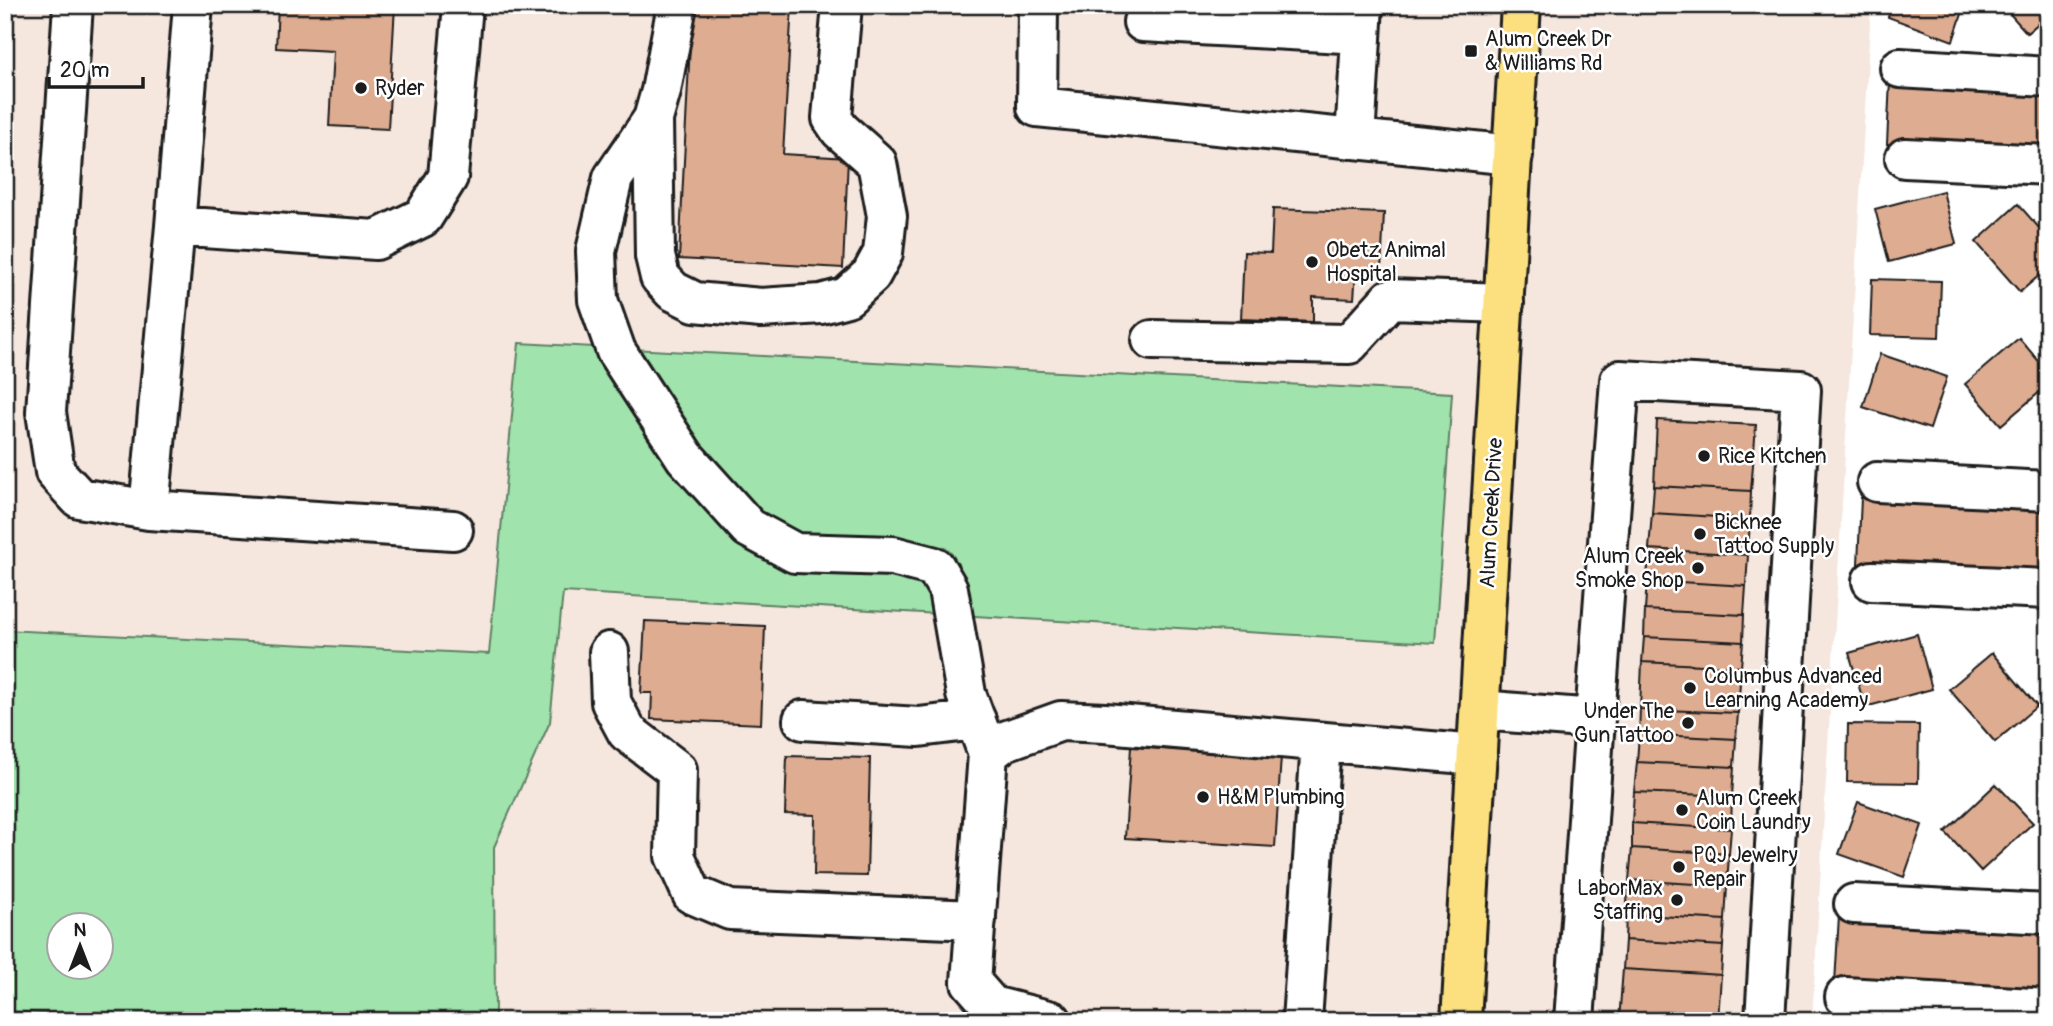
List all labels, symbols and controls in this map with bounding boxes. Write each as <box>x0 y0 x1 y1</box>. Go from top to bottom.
place label: Alum Creek Dr & Williams Rd <box>1485 26 1612 77</box>
marker: Alum Creek Dr & Williams Rd <box>1463 43 1479 59</box>
scale bar <box>49 46 144 90</box>
text: 20 m <box>60 57 109 84</box>
place label: Ryder <box>375 75 425 102</box>
marker: Ryder <box>353 80 369 96</box>
place label: Obetz Animal Hospital <box>1326 237 1446 288</box>
marker: Obetz Animal Hospital <box>1304 254 1320 270</box>
street label: Alum Creek Drive <box>1474 436 1509 589</box>
place label: Rice Kitchen <box>1718 443 1827 470</box>
marker: Rice Kitchen <box>1696 448 1712 464</box>
place label: Bicknee Tattoo Supply <box>1714 509 1834 560</box>
marker: Bicknee Tattoo Supply <box>1692 526 1708 542</box>
place label: Alum Creek Smoke Shop <box>1575 543 1684 594</box>
marker: Alum Creek Smoke Shop <box>1690 560 1706 576</box>
place label: Columbus Advanced Learning Academy <box>1704 663 1882 714</box>
marker: Columbus Advanced Learning Academy <box>1682 680 1698 696</box>
place label: Under The Gun Tattoo <box>1574 698 1675 749</box>
marker: Under The Gun Tattoo <box>1680 715 1696 731</box>
place label: H&M Plumbing <box>1217 784 1345 811</box>
place label: Alum Creek Coin Laundry <box>1696 785 1811 836</box>
marker: H&M Plumbing <box>1195 789 1211 805</box>
marker: Alum Creek Coin Laundry <box>1674 802 1690 818</box>
place label: PQJ Jewelry Repair <box>1693 842 1798 893</box>
marker: PQJ Jewelry Repair <box>1671 859 1687 875</box>
place label: LaborMax Staffing <box>1577 875 1663 926</box>
marker: LaborMax Staffing <box>1669 892 1685 908</box>
north arrow <box>46 911 116 981</box>
text: N <box>74 918 87 942</box>

